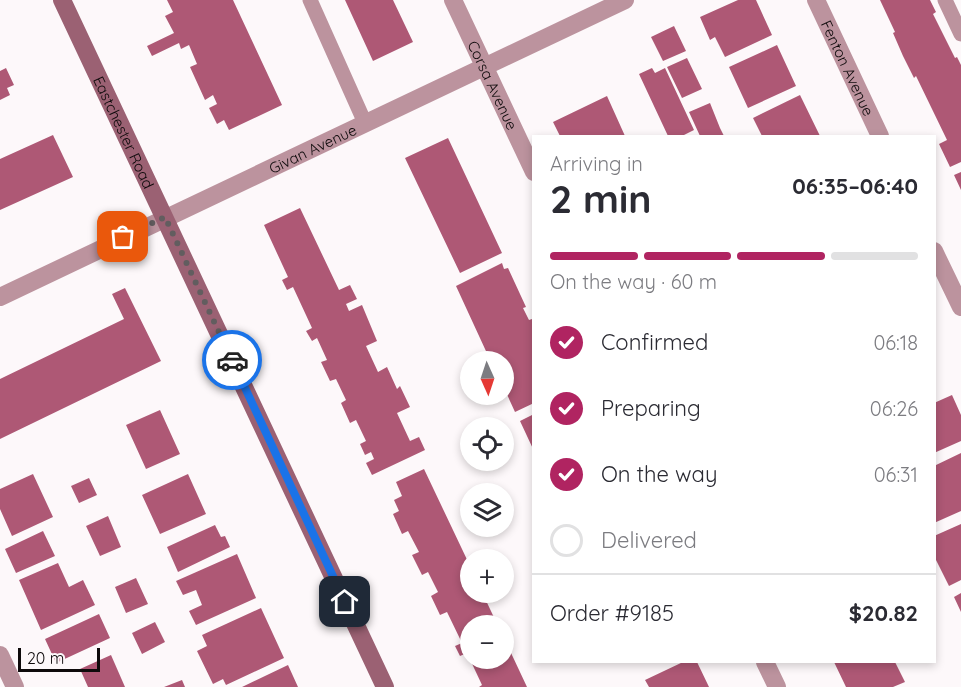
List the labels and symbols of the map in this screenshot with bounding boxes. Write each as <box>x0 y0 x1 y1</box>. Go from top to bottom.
street label: Fenton Avenue <box>817 17 879 119</box>
street label: Corsa Avenue <box>464 37 522 133</box>
street label: Eastchester Road <box>90 73 159 191</box>
street label: Givan Avenue <box>266 120 359 177</box>
pin <box>97 211 148 262</box>
courier <box>202 330 262 390</box>
north arrow <box>460 351 514 405</box>
pin <box>319 576 370 627</box>
scale bar <box>18 645 100 672</box>

